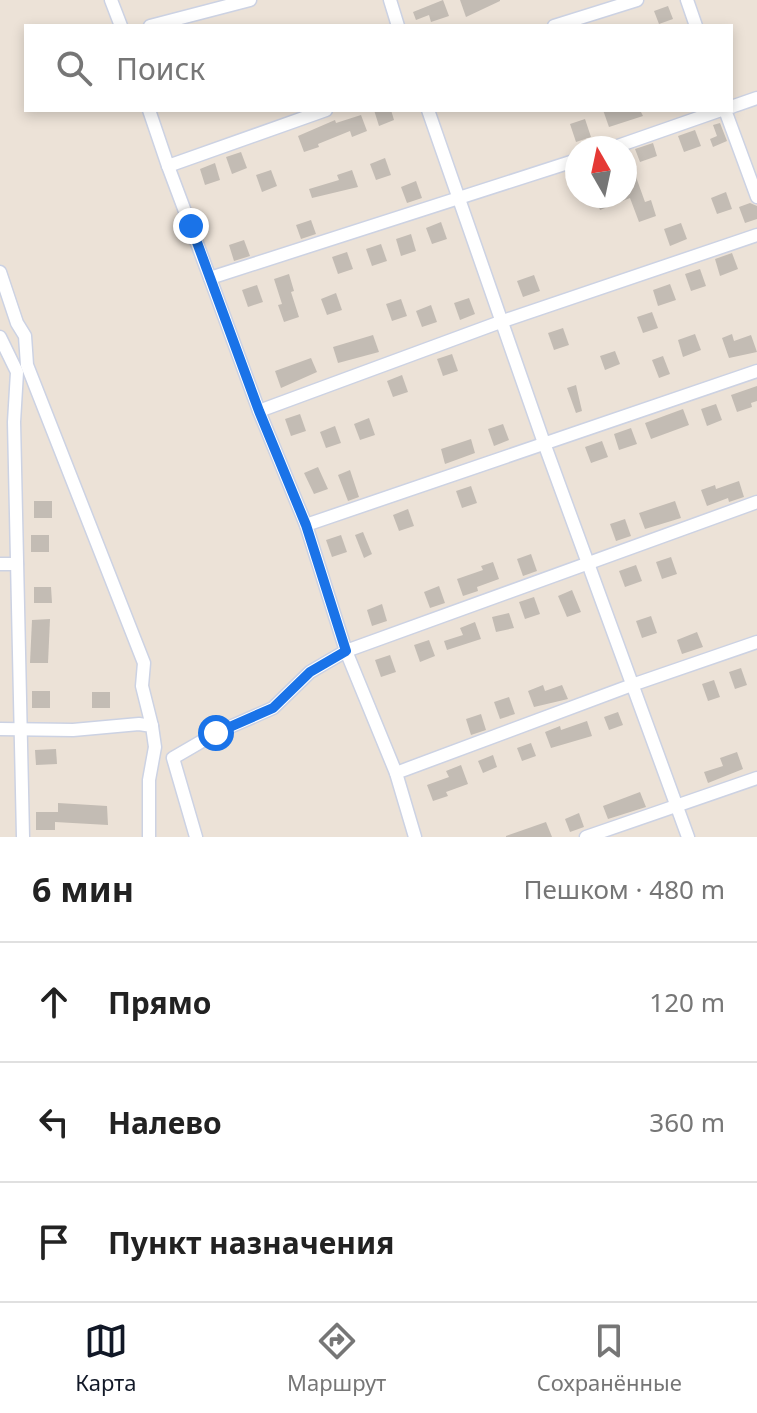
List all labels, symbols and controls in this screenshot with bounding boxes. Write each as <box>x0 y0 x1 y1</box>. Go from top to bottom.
search box <box>24 24 733 112</box>
icon: search <box>52 46 96 90</box>
text: Поиск <box>116 48 205 89</box>
north arrow <box>565 136 637 208</box>
route end <box>173 208 209 244</box>
route start <box>198 715 234 751</box>
text: 6 мин <box>32 866 134 912</box>
text: Пешком · 480 m <box>523 871 725 907</box>
icon: ahead <box>32 980 76 1024</box>
text: Прямо <box>108 982 212 1023</box>
text: 120 m <box>649 984 725 1020</box>
icon: left <box>32 1100 76 1144</box>
text: Налево <box>108 1102 222 1143</box>
text: 360 m <box>649 1104 725 1140</box>
icon: arrive <box>32 1220 76 1264</box>
text: Пункт назначения <box>108 1222 394 1263</box>
tab: Карта <box>75 1319 137 1397</box>
tab: Маршрут <box>287 1319 386 1397</box>
tab: Сохранённые <box>537 1319 682 1397</box>

